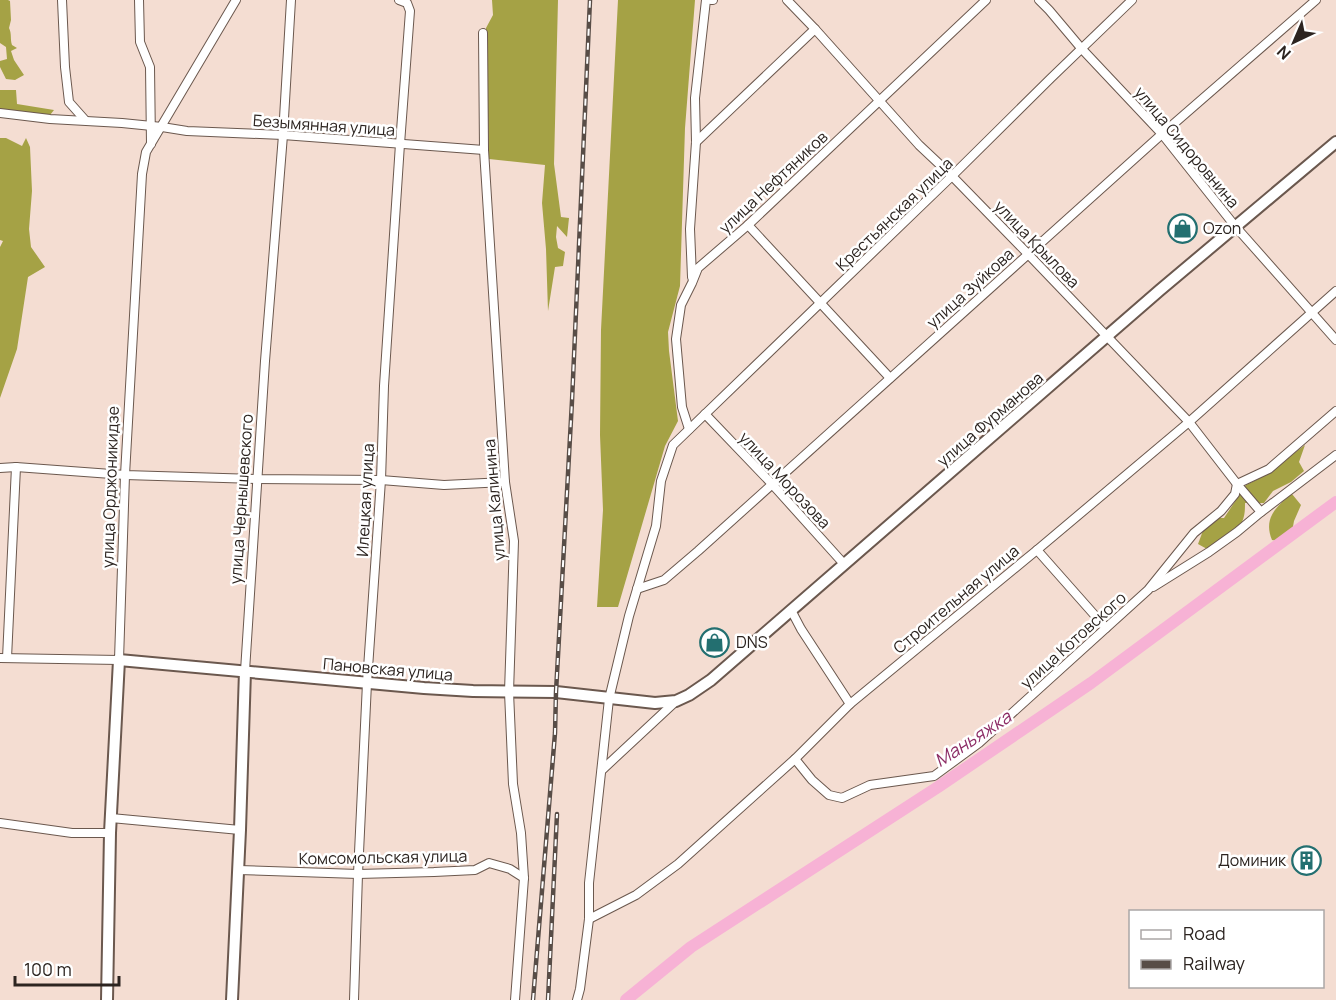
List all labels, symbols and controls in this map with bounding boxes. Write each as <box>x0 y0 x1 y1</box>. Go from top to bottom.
north arrow <box>1264 12 1324 72</box>
text: N <box>1272 41 1295 65</box>
street label: улица Сидоровнина <box>1130 82 1244 212</box>
street label: Безымянная улица <box>252 109 396 141</box>
street label: улица Нефтяников <box>714 126 832 238</box>
street label: Крестьянская улица <box>831 152 957 276</box>
street label: улица Крылова <box>989 195 1085 293</box>
shop icon: Ozon <box>1166 212 1198 244</box>
place label: Ozon <box>1203 217 1241 239</box>
street label: улица Зуйкова <box>922 243 1018 333</box>
street label: улица Фурманова <box>932 367 1048 471</box>
street label: улица Орджоникидзе <box>96 406 124 568</box>
street label: улица Чернышевского <box>224 413 258 585</box>
street label: улица Морозова <box>734 427 836 533</box>
street label: улица Калинина <box>478 438 510 562</box>
street label: Илецкая улица <box>351 443 379 557</box>
street label: Строительная улица <box>888 540 1024 658</box>
street label: улица Котовского <box>1015 587 1131 693</box>
shop icon: DNS <box>699 626 731 658</box>
place label: DNS <box>736 631 768 653</box>
street label: Пановская улица <box>322 652 454 686</box>
water label: Маньяжка <box>930 704 1016 772</box>
building icon: Доминик <box>1291 844 1323 876</box>
street label: Комсомольская улица <box>298 845 468 869</box>
place label: Доминик <box>1218 849 1287 871</box>
legend <box>1129 910 1324 988</box>
text: Road <box>1183 921 1226 945</box>
scale bar <box>15 949 118 987</box>
text: Railway <box>1183 951 1245 975</box>
text: 100 m <box>24 957 72 981</box>

